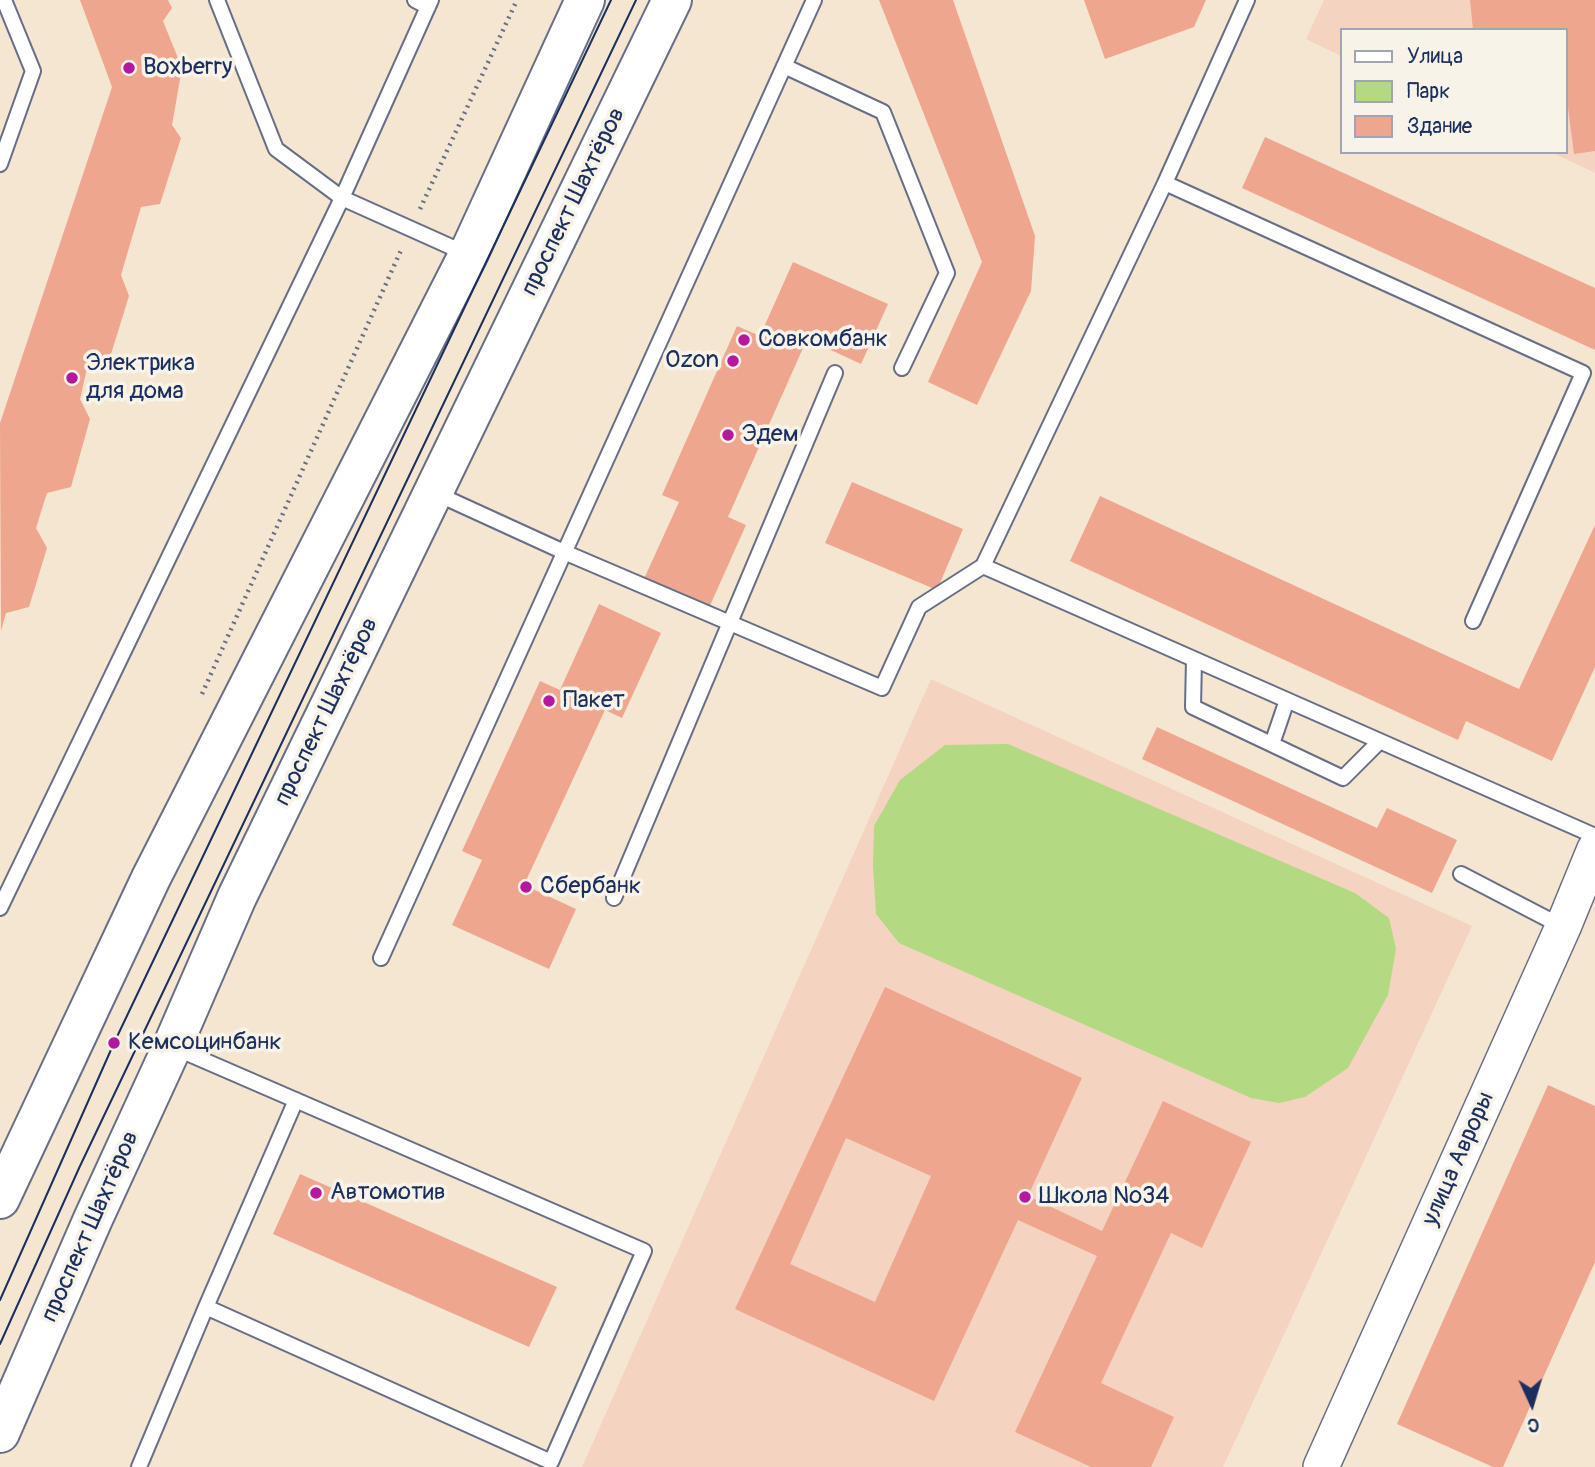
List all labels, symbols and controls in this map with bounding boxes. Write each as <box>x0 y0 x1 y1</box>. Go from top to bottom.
legend <box>1340 28 1567 154</box>
text: Улица <box>1407 43 1463 70</box>
place label: Boxberry <box>143 54 232 82</box>
marker: Boxberry <box>121 60 137 76</box>
text: Парк <box>1407 78 1450 105</box>
street label: проспект Шахтёров <box>516 103 632 301</box>
text: Здание <box>1407 113 1472 140</box>
place label: Совкомбанк <box>758 326 888 354</box>
marker: Совкомбанк <box>736 332 752 348</box>
place label: Ozon <box>665 347 719 375</box>
place label: Электрика для дома <box>86 350 195 406</box>
marker: Ozon <box>725 353 741 369</box>
marker: Электрика для дома <box>64 370 80 386</box>
place label: Эдем <box>742 421 798 449</box>
marker: Эдем <box>720 427 736 443</box>
street label: проспект Шахтёров <box>269 613 385 811</box>
place label: Пакет <box>563 687 625 715</box>
marker: Пакет <box>541 693 557 709</box>
place label: Сбербанк <box>540 873 641 901</box>
marker: Сбербанк <box>518 879 534 895</box>
place label: Кемсоцинбанк <box>128 1029 282 1057</box>
marker: Кемсоцинбанк <box>106 1035 122 1051</box>
street label: улица Авроры <box>1417 1088 1501 1230</box>
street label: проспект Шахтёров <box>36 1127 146 1327</box>
place label: Автомотив <box>330 1179 446 1207</box>
place label: Школа №34 <box>1039 1183 1169 1211</box>
marker: Автомотив <box>308 1185 324 1201</box>
marker: Школа №34 <box>1017 1189 1033 1205</box>
north arrow <box>1497 1369 1567 1439</box>
text: С <box>1527 1413 1540 1437</box>

